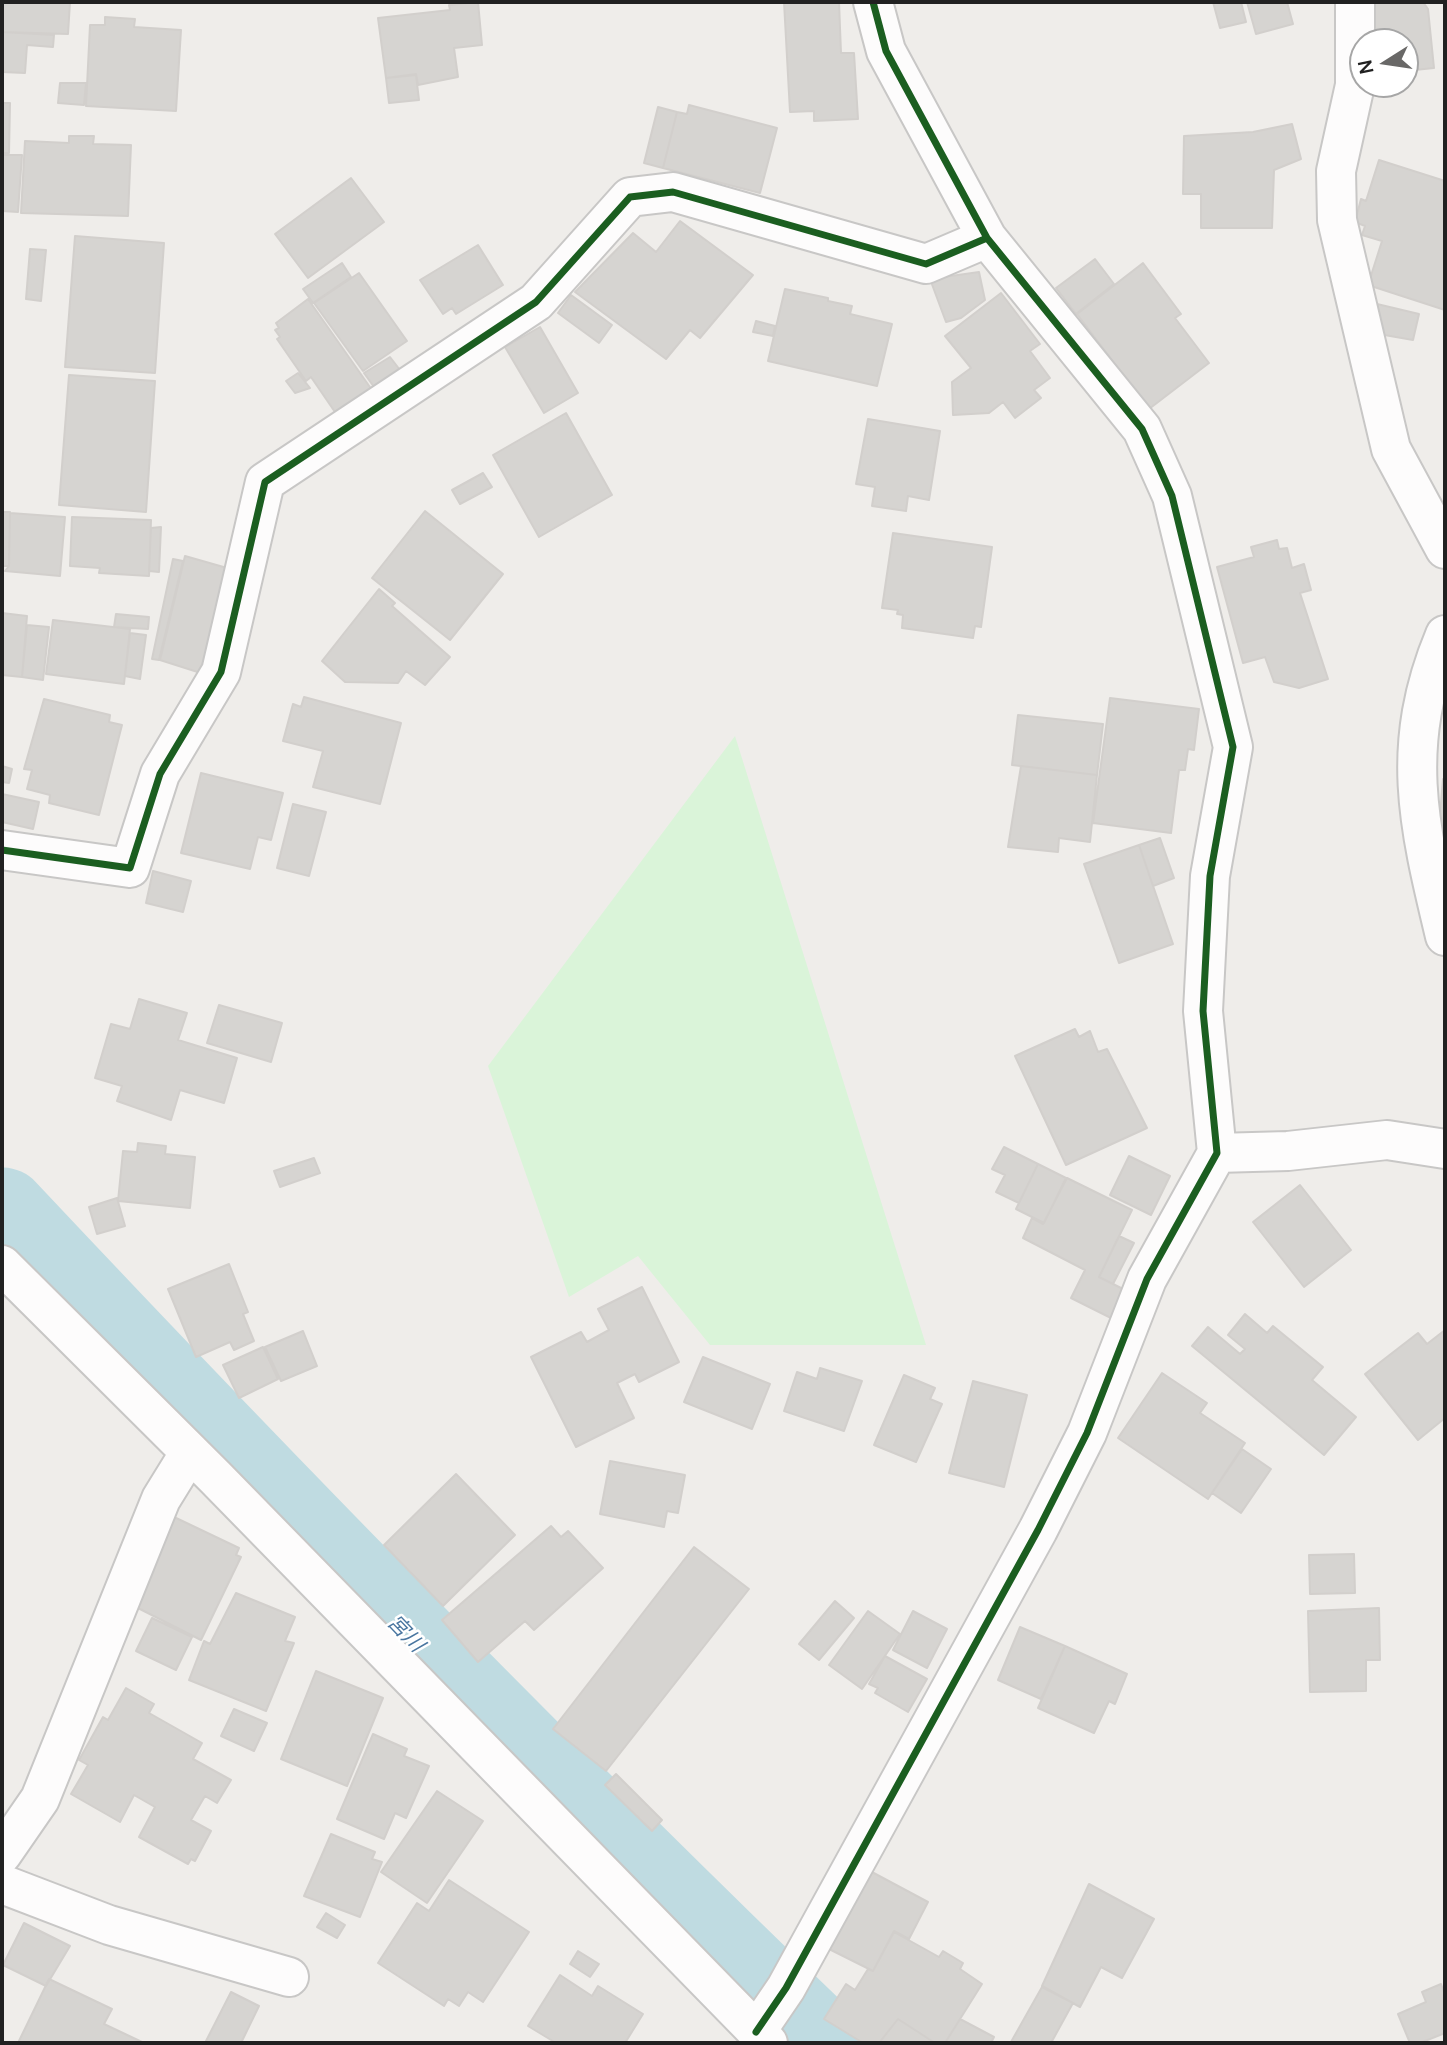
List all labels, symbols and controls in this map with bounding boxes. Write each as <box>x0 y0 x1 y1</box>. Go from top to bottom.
north arrow <box>1349 28 1419 98</box>
text: N <box>1351 58 1380 76</box>
water label: 宮川 <box>381 1610 429 1658</box>

